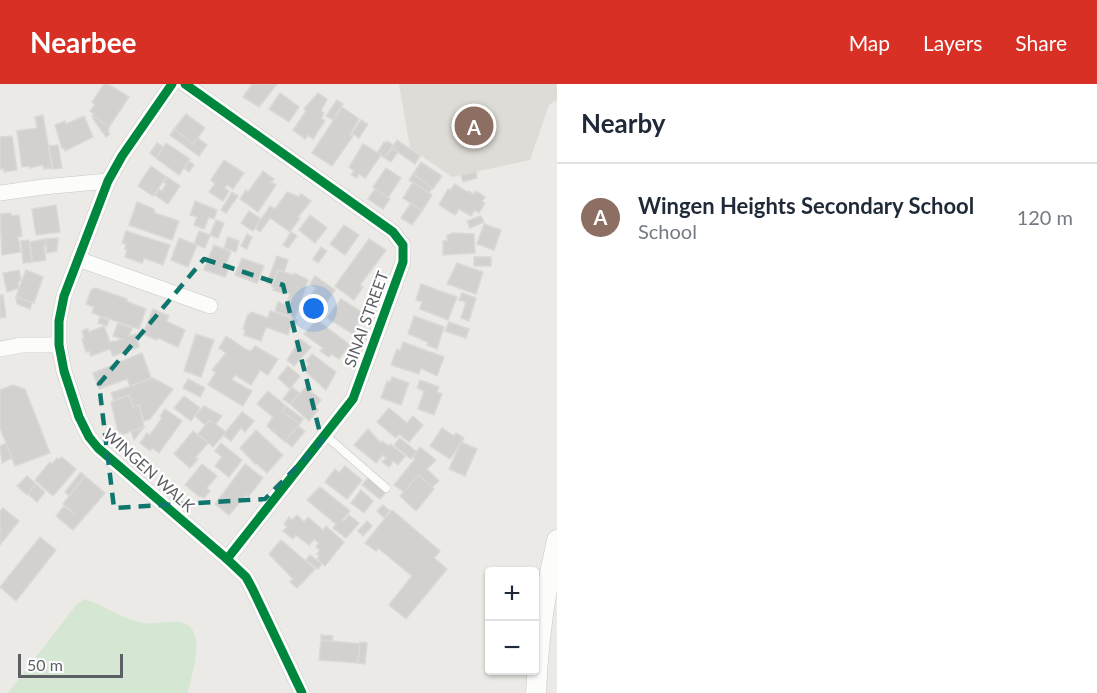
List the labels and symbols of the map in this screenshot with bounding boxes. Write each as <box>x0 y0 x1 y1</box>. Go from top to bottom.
pin: A <box>454 104 494 148</box>
street label: SINAI STREET <box>339 268 392 369</box>
your location <box>299 294 328 323</box>
street label: WINGEN WALK <box>100 424 199 516</box>
scale bar <box>18 651 123 678</box>

